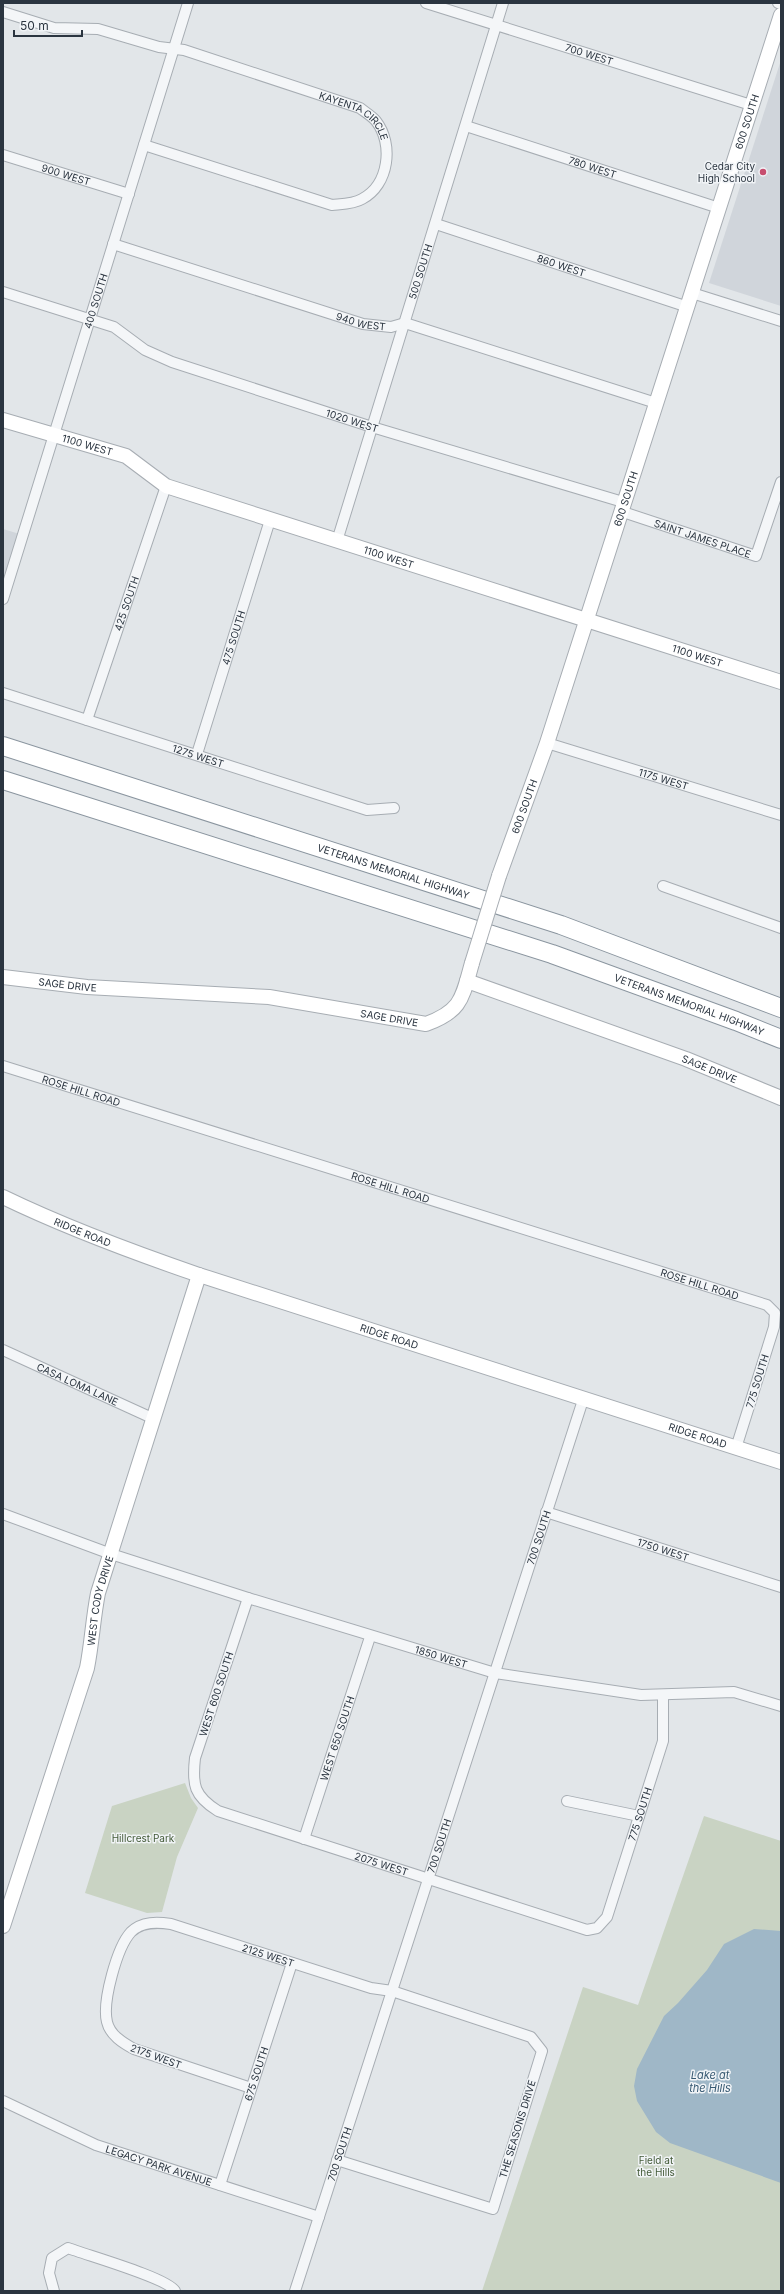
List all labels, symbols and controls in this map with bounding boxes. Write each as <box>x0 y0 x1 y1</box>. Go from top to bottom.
scale bar <box>14 12 82 38</box>
text: 50 m <box>20 18 49 33</box>
street label: 700 WEST <box>564 41 615 67</box>
street label: KAYENTA CIRCLE <box>318 89 391 141</box>
street label: 600 SOUTH <box>732 93 761 151</box>
street label: 780 WEST <box>567 154 618 180</box>
place label: Cedar City High School <box>698 160 755 184</box>
street label: 900 WEST <box>40 161 92 188</box>
marker: Cedar City High School <box>758 167 768 177</box>
street label: 500 SOUTH <box>406 243 434 301</box>
street label: 860 WEST <box>536 252 587 279</box>
street label: 400 SOUTH <box>81 272 110 330</box>
street label: 940 WEST <box>335 310 386 332</box>
street label: 1020 WEST <box>324 406 380 435</box>
street label: 1100 WEST <box>61 432 114 458</box>
street label: 600 SOUTH <box>611 470 640 528</box>
street label: SAINT JAMES PLACE <box>653 517 753 560</box>
street label: 1100 WEST <box>362 543 416 571</box>
street label: 425 SOUTH <box>112 575 141 632</box>
street label: 475 SOUTH <box>219 609 247 666</box>
street label: 1100 WEST <box>671 642 724 669</box>
street label: 1275 WEST <box>171 742 225 770</box>
street label: 1175 WEST <box>637 766 690 792</box>
street label: 600 SOUTH <box>509 778 539 835</box>
street label: VETERANS MEMORIAL HIGHWAY <box>316 841 471 901</box>
street label: VETERANS MEMORIAL HIGHWAY <box>612 971 766 1038</box>
street label: SAGE DRIVE <box>38 975 97 994</box>
street label: SAGE DRIVE <box>359 1007 419 1029</box>
street label: SAGE DRIVE <box>680 1052 739 1085</box>
street label: ROSE HILL ROAD <box>41 1073 122 1108</box>
street label: ROSE HILL ROAD <box>350 1169 431 1205</box>
street label: RIDGE ROAD <box>52 1215 113 1249</box>
street label: ROSE HILL ROAD <box>659 1266 740 1302</box>
street label: RIDGE ROAD <box>359 1321 420 1351</box>
street label: 775 SOUTH <box>743 1353 771 1409</box>
street label: CASA LOMA LANE <box>35 1360 120 1408</box>
street label: RIDGE ROAD <box>667 1420 728 1450</box>
street label: 700 SOUTH <box>524 1509 553 1566</box>
street label: 1750 WEST <box>636 1536 691 1563</box>
street label: WEST CODY DRIVE <box>85 1554 116 1647</box>
street label: 1850 WEST <box>414 1643 469 1670</box>
street label: WEST 600 SOUTH <box>197 1650 235 1738</box>
street label: WEST 650 SOUTH <box>317 1694 356 1782</box>
street label: 775 SOUTH <box>626 1786 654 1842</box>
street label: 700 SOUTH <box>425 1817 453 1874</box>
park label: Hillcrest Park <box>112 1832 175 1844</box>
street label: 2075 WEST <box>353 1850 410 1878</box>
street label: 2125 WEST <box>241 1941 296 1969</box>
street label: 2175 WEST <box>129 2041 183 2071</box>
street label: 675 SOUTH <box>242 2045 270 2102</box>
water label: Lake at the Hills <box>689 2068 731 2095</box>
street label: THE SEASONS DRIVE <box>496 2078 538 2180</box>
street label: 700 SOUTH <box>325 2125 354 2183</box>
street label: LEGACY PARK AVENUE <box>104 2143 214 2188</box>
park label: Field at the Hills <box>637 2154 675 2178</box>

